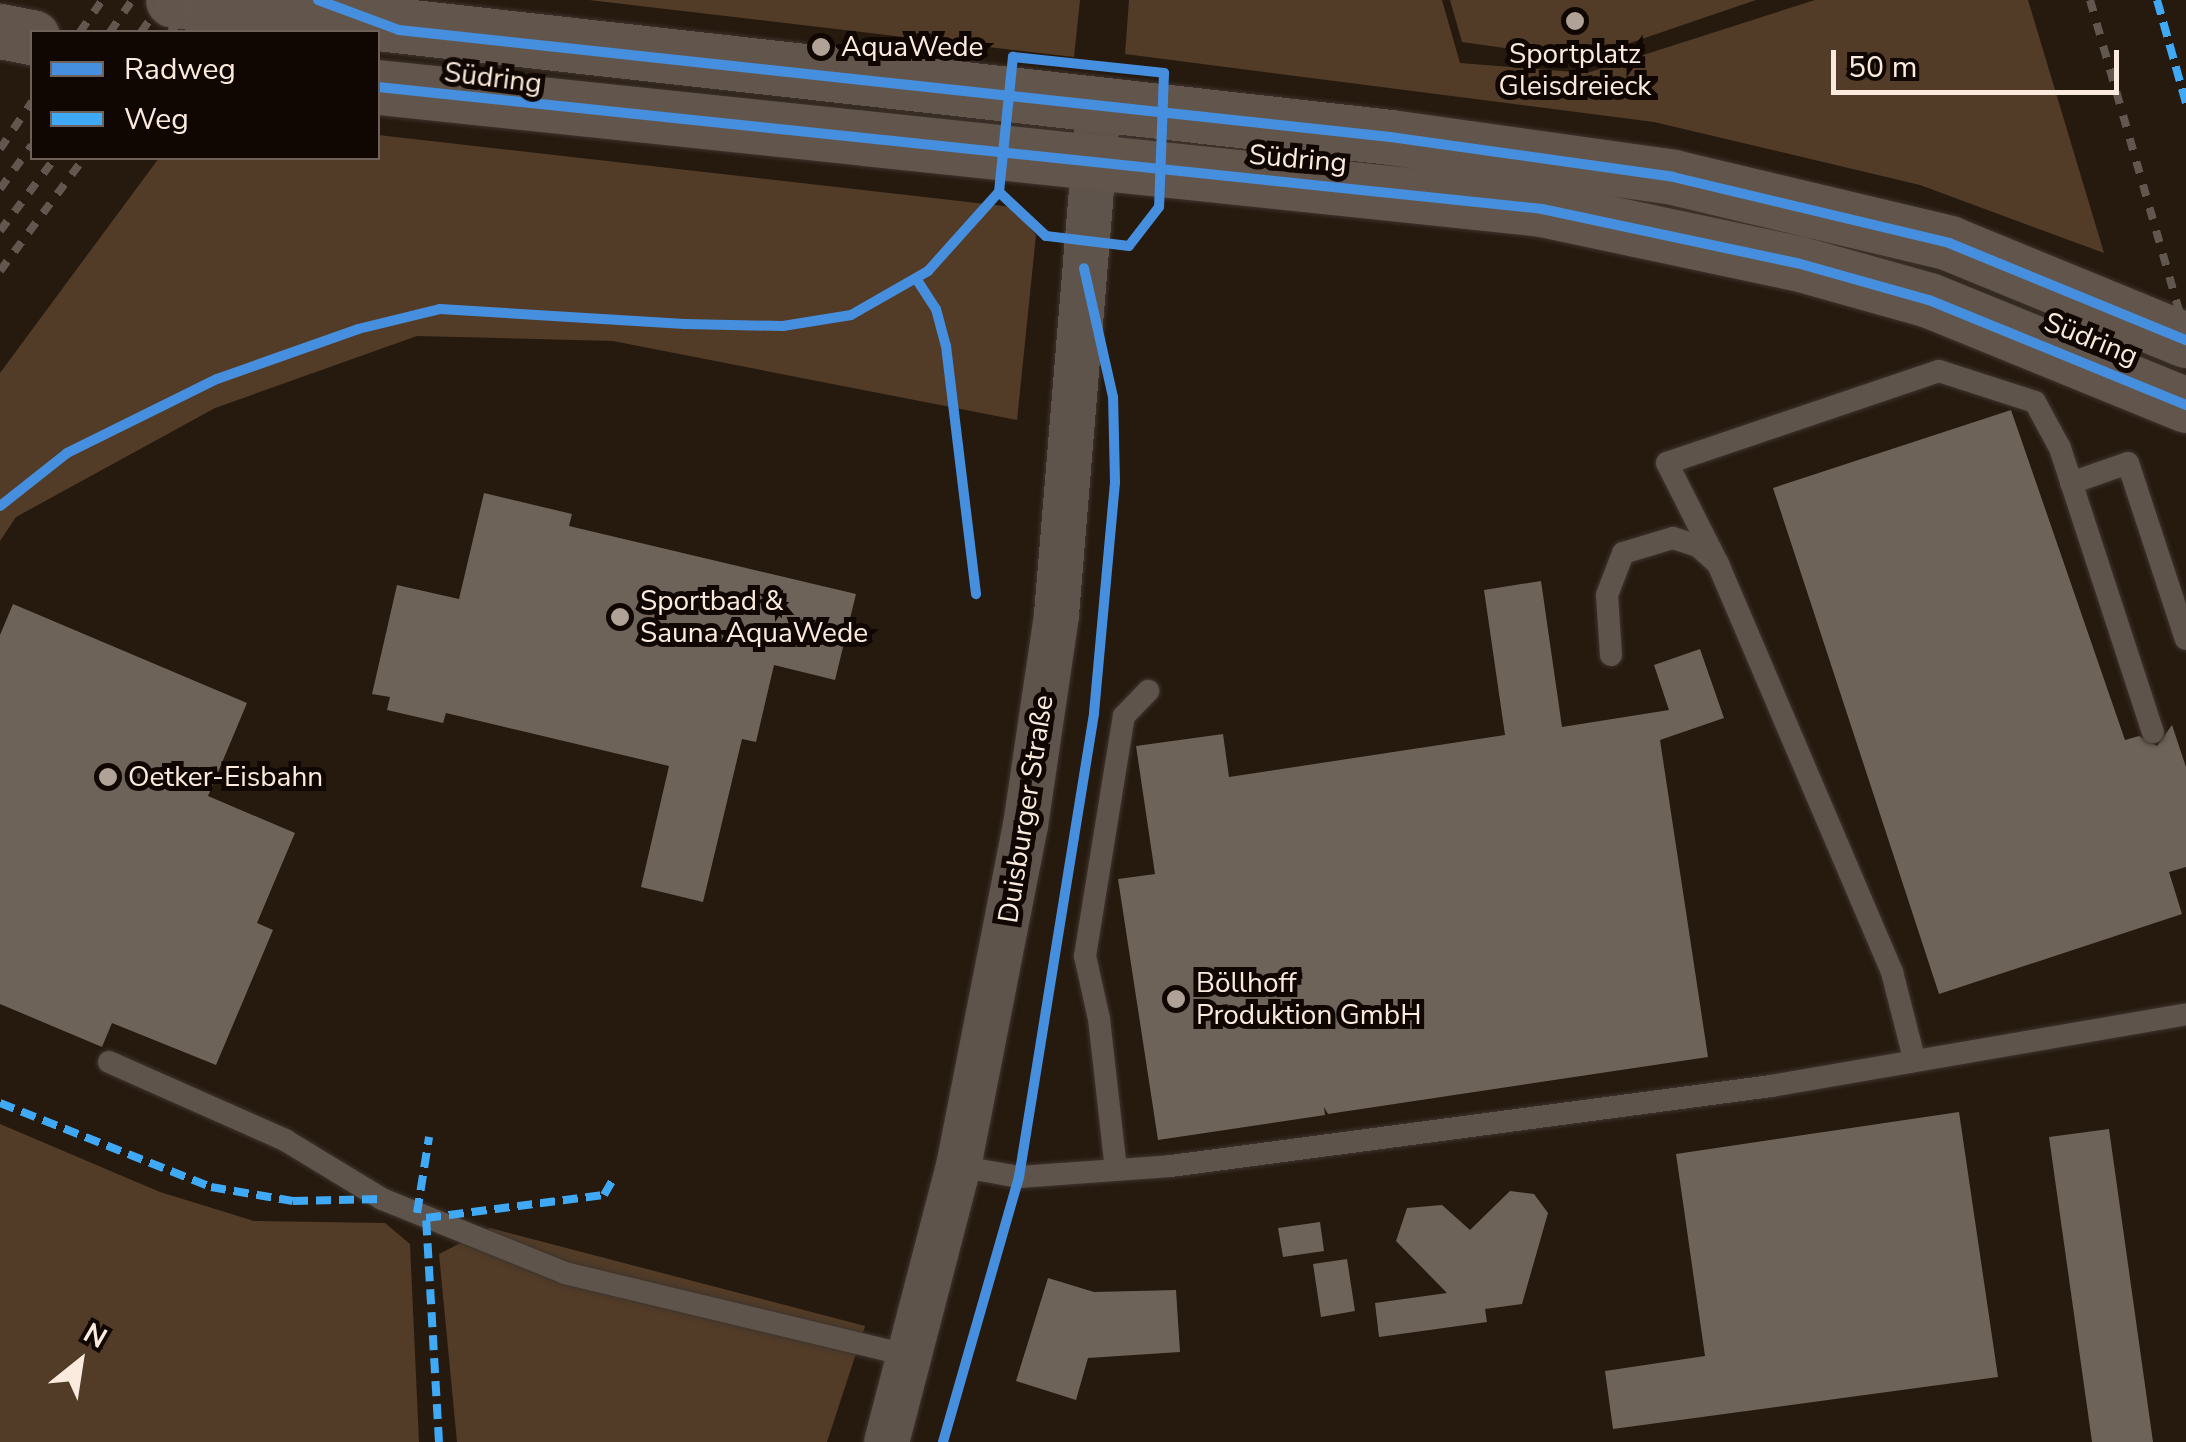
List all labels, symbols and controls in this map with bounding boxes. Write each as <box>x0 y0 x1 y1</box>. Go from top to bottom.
marker: Sportplatz Gleisdreieck <box>1564 10 1586 32</box>
legend <box>30 30 380 160</box>
place label: AquaWede <box>841 30 983 64</box>
scale bar <box>1836 30 2124 92</box>
marker: AquaWede <box>810 36 832 58</box>
place label: Sportplatz Gleisdreieck <box>1499 37 1651 103</box>
text: 50 m <box>1848 47 1917 88</box>
text: Radweg <box>124 49 236 90</box>
street label: Südring <box>442 55 544 101</box>
text: Weg <box>124 99 189 140</box>
street label: Südring <box>1248 138 1348 180</box>
street label: Südring <box>2039 305 2143 373</box>
place label: Sportbad & Sauna AquaWede <box>640 584 868 650</box>
marker: Sportbad & Sauna AquaWede <box>609 606 631 628</box>
street label: Duisburger Straße <box>991 692 1061 926</box>
place label: Oetker-Eisbahn <box>128 760 323 794</box>
marker: Oetker-Eisbahn <box>97 766 119 788</box>
place label: Böllhoff Produktion GmbH <box>1196 966 1421 1032</box>
marker: Böllhoff Produktion GmbH <box>1165 988 1187 1010</box>
north arrow <box>30 1312 130 1412</box>
text: N <box>76 1314 114 1358</box>

